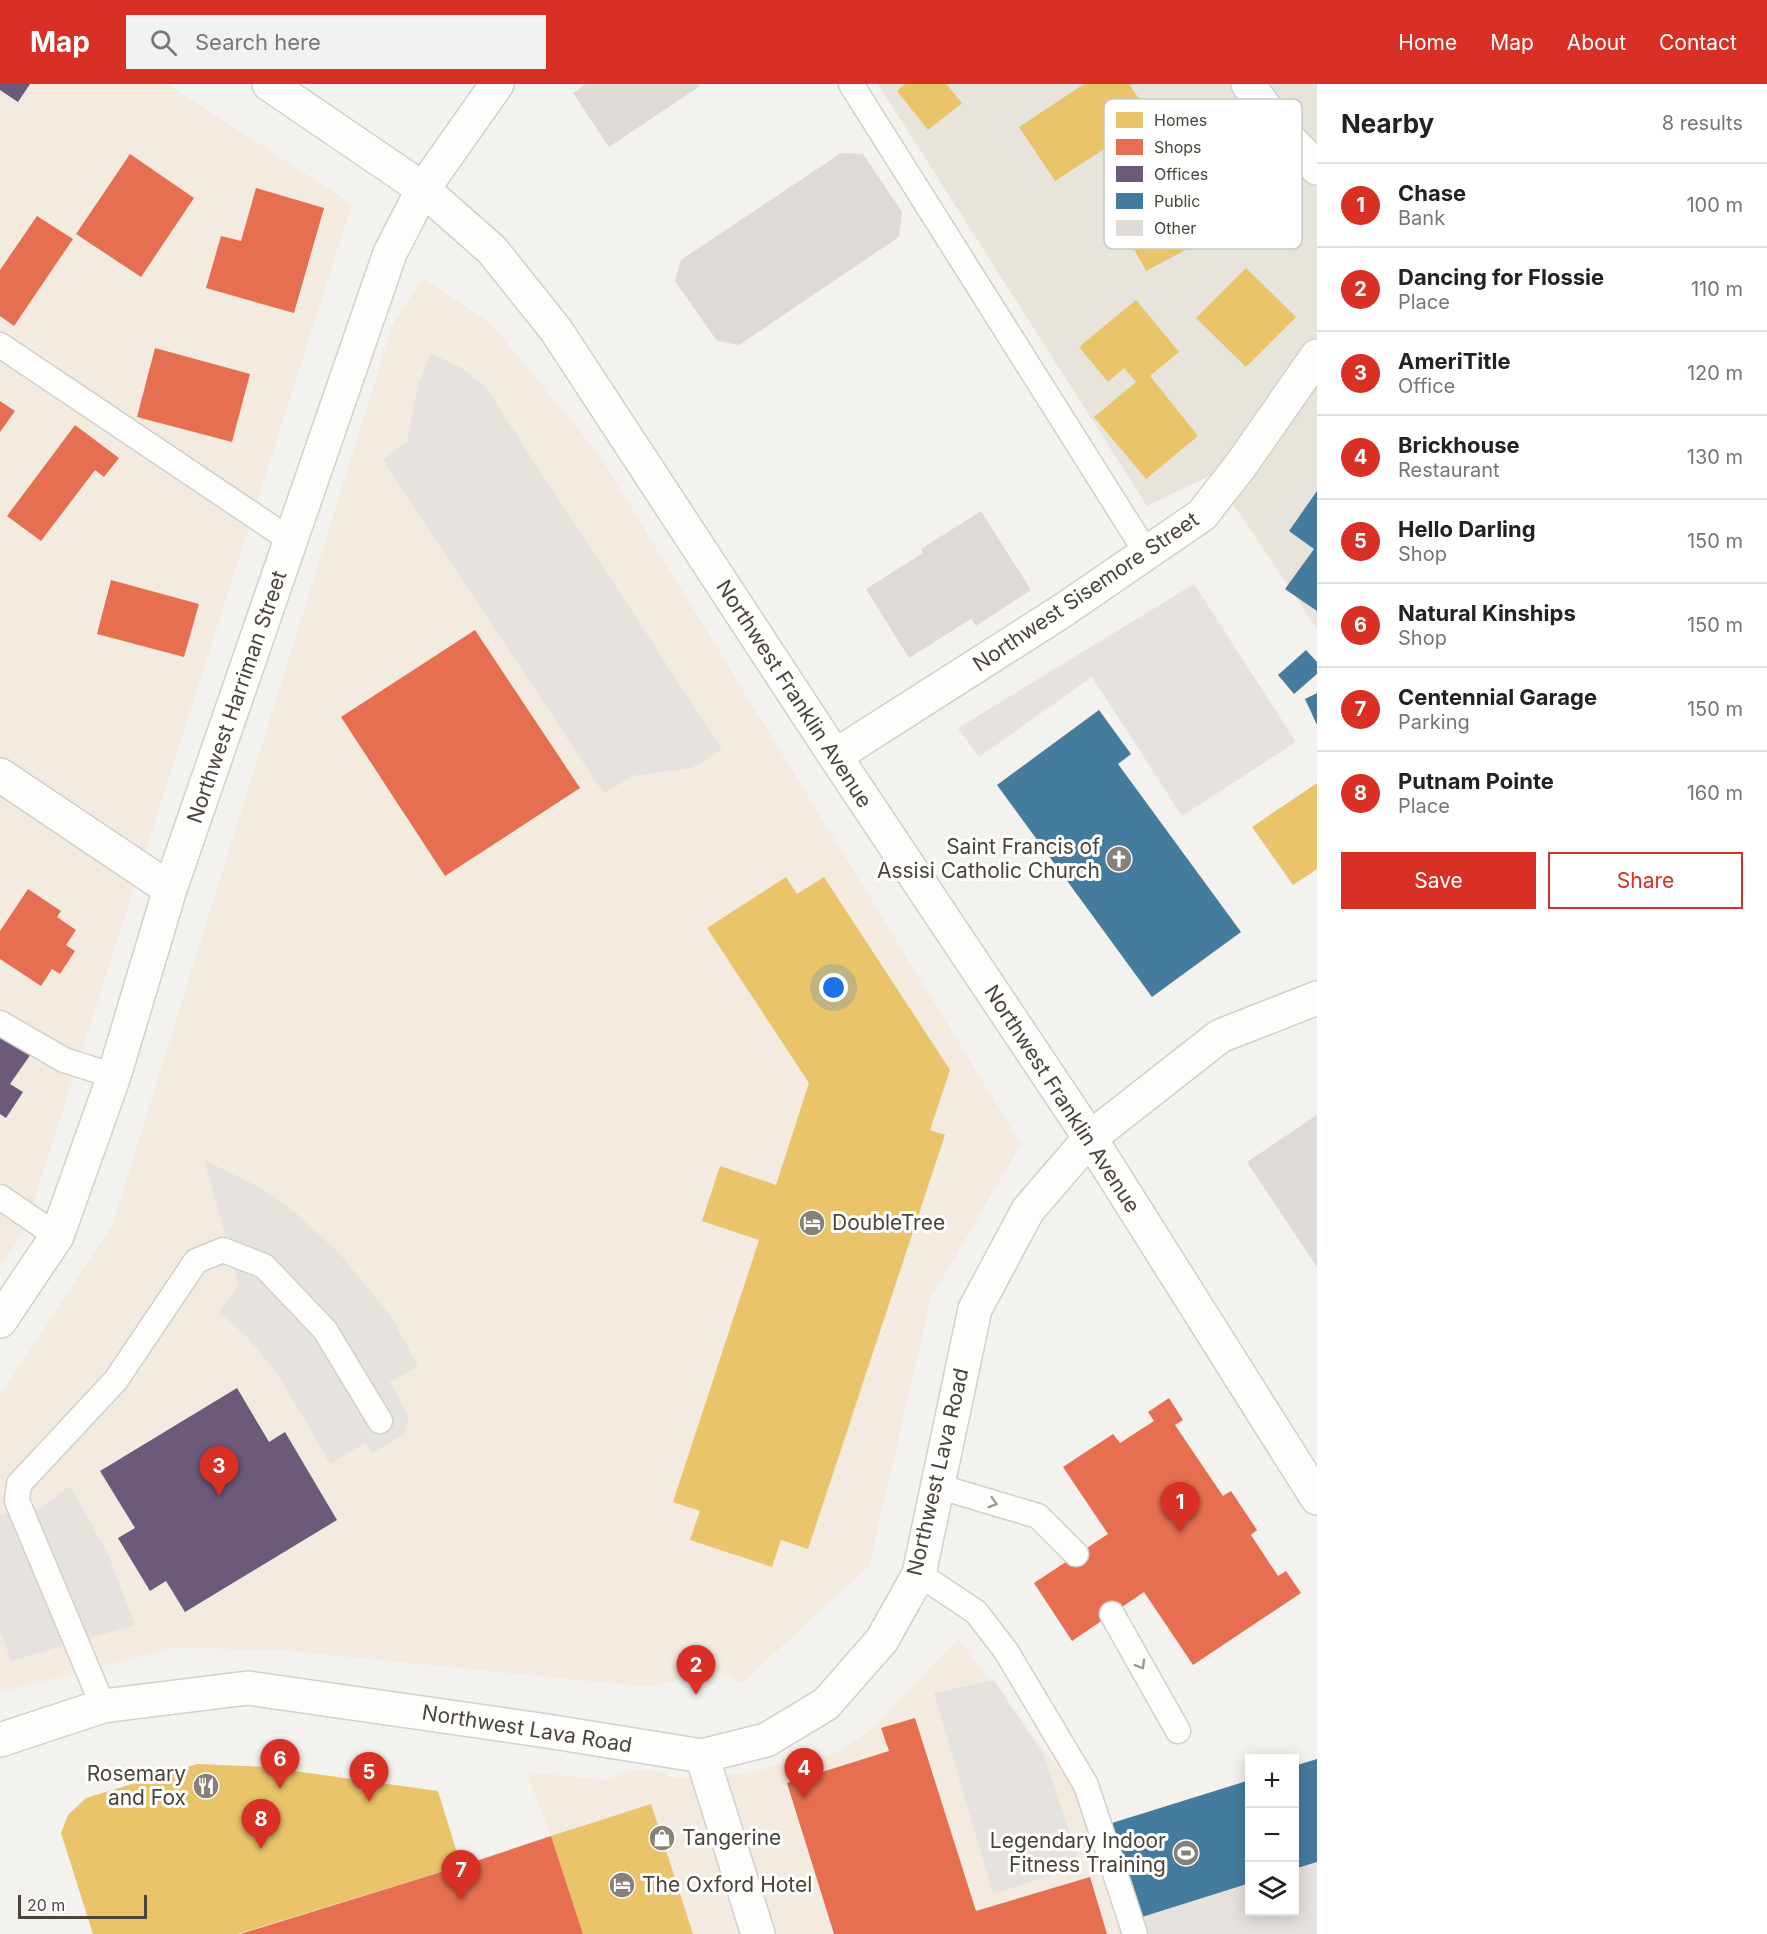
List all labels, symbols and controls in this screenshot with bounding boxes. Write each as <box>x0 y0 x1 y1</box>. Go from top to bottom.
search box <box>126 15 546 69</box>
text: Map <box>30 25 90 59</box>
icon: search <box>147 26 180 59</box>
text: Search here <box>195 29 321 55</box>
text: Home <box>1398 30 1457 55</box>
text: Map <box>1490 30 1534 55</box>
text: About <box>1567 30 1626 55</box>
text: Contact <box>1659 30 1737 55</box>
legend <box>1104 99 1302 249</box>
text: Nearby <box>1341 108 1434 139</box>
text: Homes <box>1154 110 1207 130</box>
text: 8 results <box>1662 111 1743 135</box>
text: Shops <box>1154 137 1202 157</box>
text: Offices <box>1154 164 1208 184</box>
text: Chase <box>1398 180 1466 206</box>
text: Public <box>1154 191 1200 211</box>
text: 1 <box>1356 193 1365 217</box>
text: 100 m <box>1686 193 1743 217</box>
text: Bank <box>1398 206 1445 230</box>
text: Other <box>1154 218 1196 238</box>
text: Dancing for Flossie <box>1398 264 1604 290</box>
text: 2 <box>1354 277 1367 301</box>
text: 110 m <box>1691 277 1743 301</box>
text: Place <box>1398 290 1450 314</box>
text: AmeriTitle <box>1398 348 1511 374</box>
text: 3 <box>1354 361 1367 385</box>
text: 120 m <box>1687 361 1743 385</box>
text: Office <box>1398 374 1455 398</box>
text: Brickhouse <box>1398 432 1520 458</box>
text: 4 <box>1354 445 1367 469</box>
text: 130 m <box>1687 445 1743 469</box>
text: Restaurant <box>1398 458 1500 482</box>
street label: Northwest Sisemore Street <box>968 507 1203 677</box>
text: Hello Darling <box>1398 516 1536 542</box>
text: 5 <box>1354 529 1367 553</box>
text: 150 m <box>1687 529 1743 553</box>
text: Shop <box>1398 542 1447 566</box>
street label: Northwest Harriman Street <box>181 567 292 826</box>
street label: Northwest Franklin Avenue <box>711 575 877 812</box>
text: Natural Kinships <box>1398 600 1576 626</box>
text: 6 <box>1354 613 1367 637</box>
text: 150 m <box>1687 613 1743 637</box>
text: Shop <box>1398 626 1447 650</box>
text: Centennial Garage <box>1398 684 1597 710</box>
text: 7 <box>1355 697 1366 721</box>
text: 150 m <box>1687 697 1743 721</box>
text: Parking <box>1398 710 1470 734</box>
text: Putnam Pointe <box>1398 768 1554 794</box>
text: 8 <box>1354 781 1367 805</box>
text: 160 m <box>1687 781 1743 805</box>
text: Place <box>1398 794 1450 818</box>
place label: Saint Francis of Assisi Catholic Church <box>877 834 1100 883</box>
church icon: Saint Francis of Assisi Catholic Church <box>1104 844 1134 874</box>
button: Save <box>1341 852 1536 909</box>
button: Share <box>1548 852 1743 909</box>
your location <box>819 973 848 1002</box>
street label: Northwest Franklin Avenue <box>979 980 1145 1217</box>
hotel icon: DoubleTree <box>797 1208 827 1238</box>
place label: DoubleTree <box>832 1210 945 1235</box>
street label: Northwest Lava Road <box>901 1366 974 1578</box>
pin: 3 <box>200 1446 238 1496</box>
pin: 1 <box>1160 1482 1200 1532</box>
one-way arrow <box>987 1496 998 1508</box>
pin: 2 <box>676 1646 716 1695</box>
one-way arrow <box>1134 1659 1145 1669</box>
street label: Northwest Lava Road <box>420 1700 634 1757</box>
pin: 6 <box>260 1740 300 1789</box>
pin: 4 <box>784 1748 824 1798</box>
pin: 5 <box>350 1752 388 1802</box>
map controls <box>1245 1754 1299 1916</box>
button: + <box>1245 1754 1299 1808</box>
place label: Rosemary and Fox <box>87 1761 186 1810</box>
restaurant icon: Rosemary and Fox <box>191 1771 221 1801</box>
pin: 8 <box>242 1800 280 1849</box>
button: − <box>1245 1808 1299 1862</box>
shop icon: Tangerine <box>647 1823 677 1853</box>
place label: Tangerine <box>682 1825 781 1850</box>
place label: Legendary Indoor Fitness Training <box>990 1828 1166 1877</box>
sports icon: Legendary Indoor Fitness Training <box>1171 1838 1201 1868</box>
pin: 7 <box>442 1850 480 1900</box>
button: layers <box>1245 1862 1299 1916</box>
hotel icon: The Oxford Hotel <box>607 1870 637 1900</box>
place label: The Oxford Hotel <box>642 1872 812 1897</box>
scale bar <box>18 1892 147 1920</box>
text: 20 m <box>27 1895 65 1915</box>

